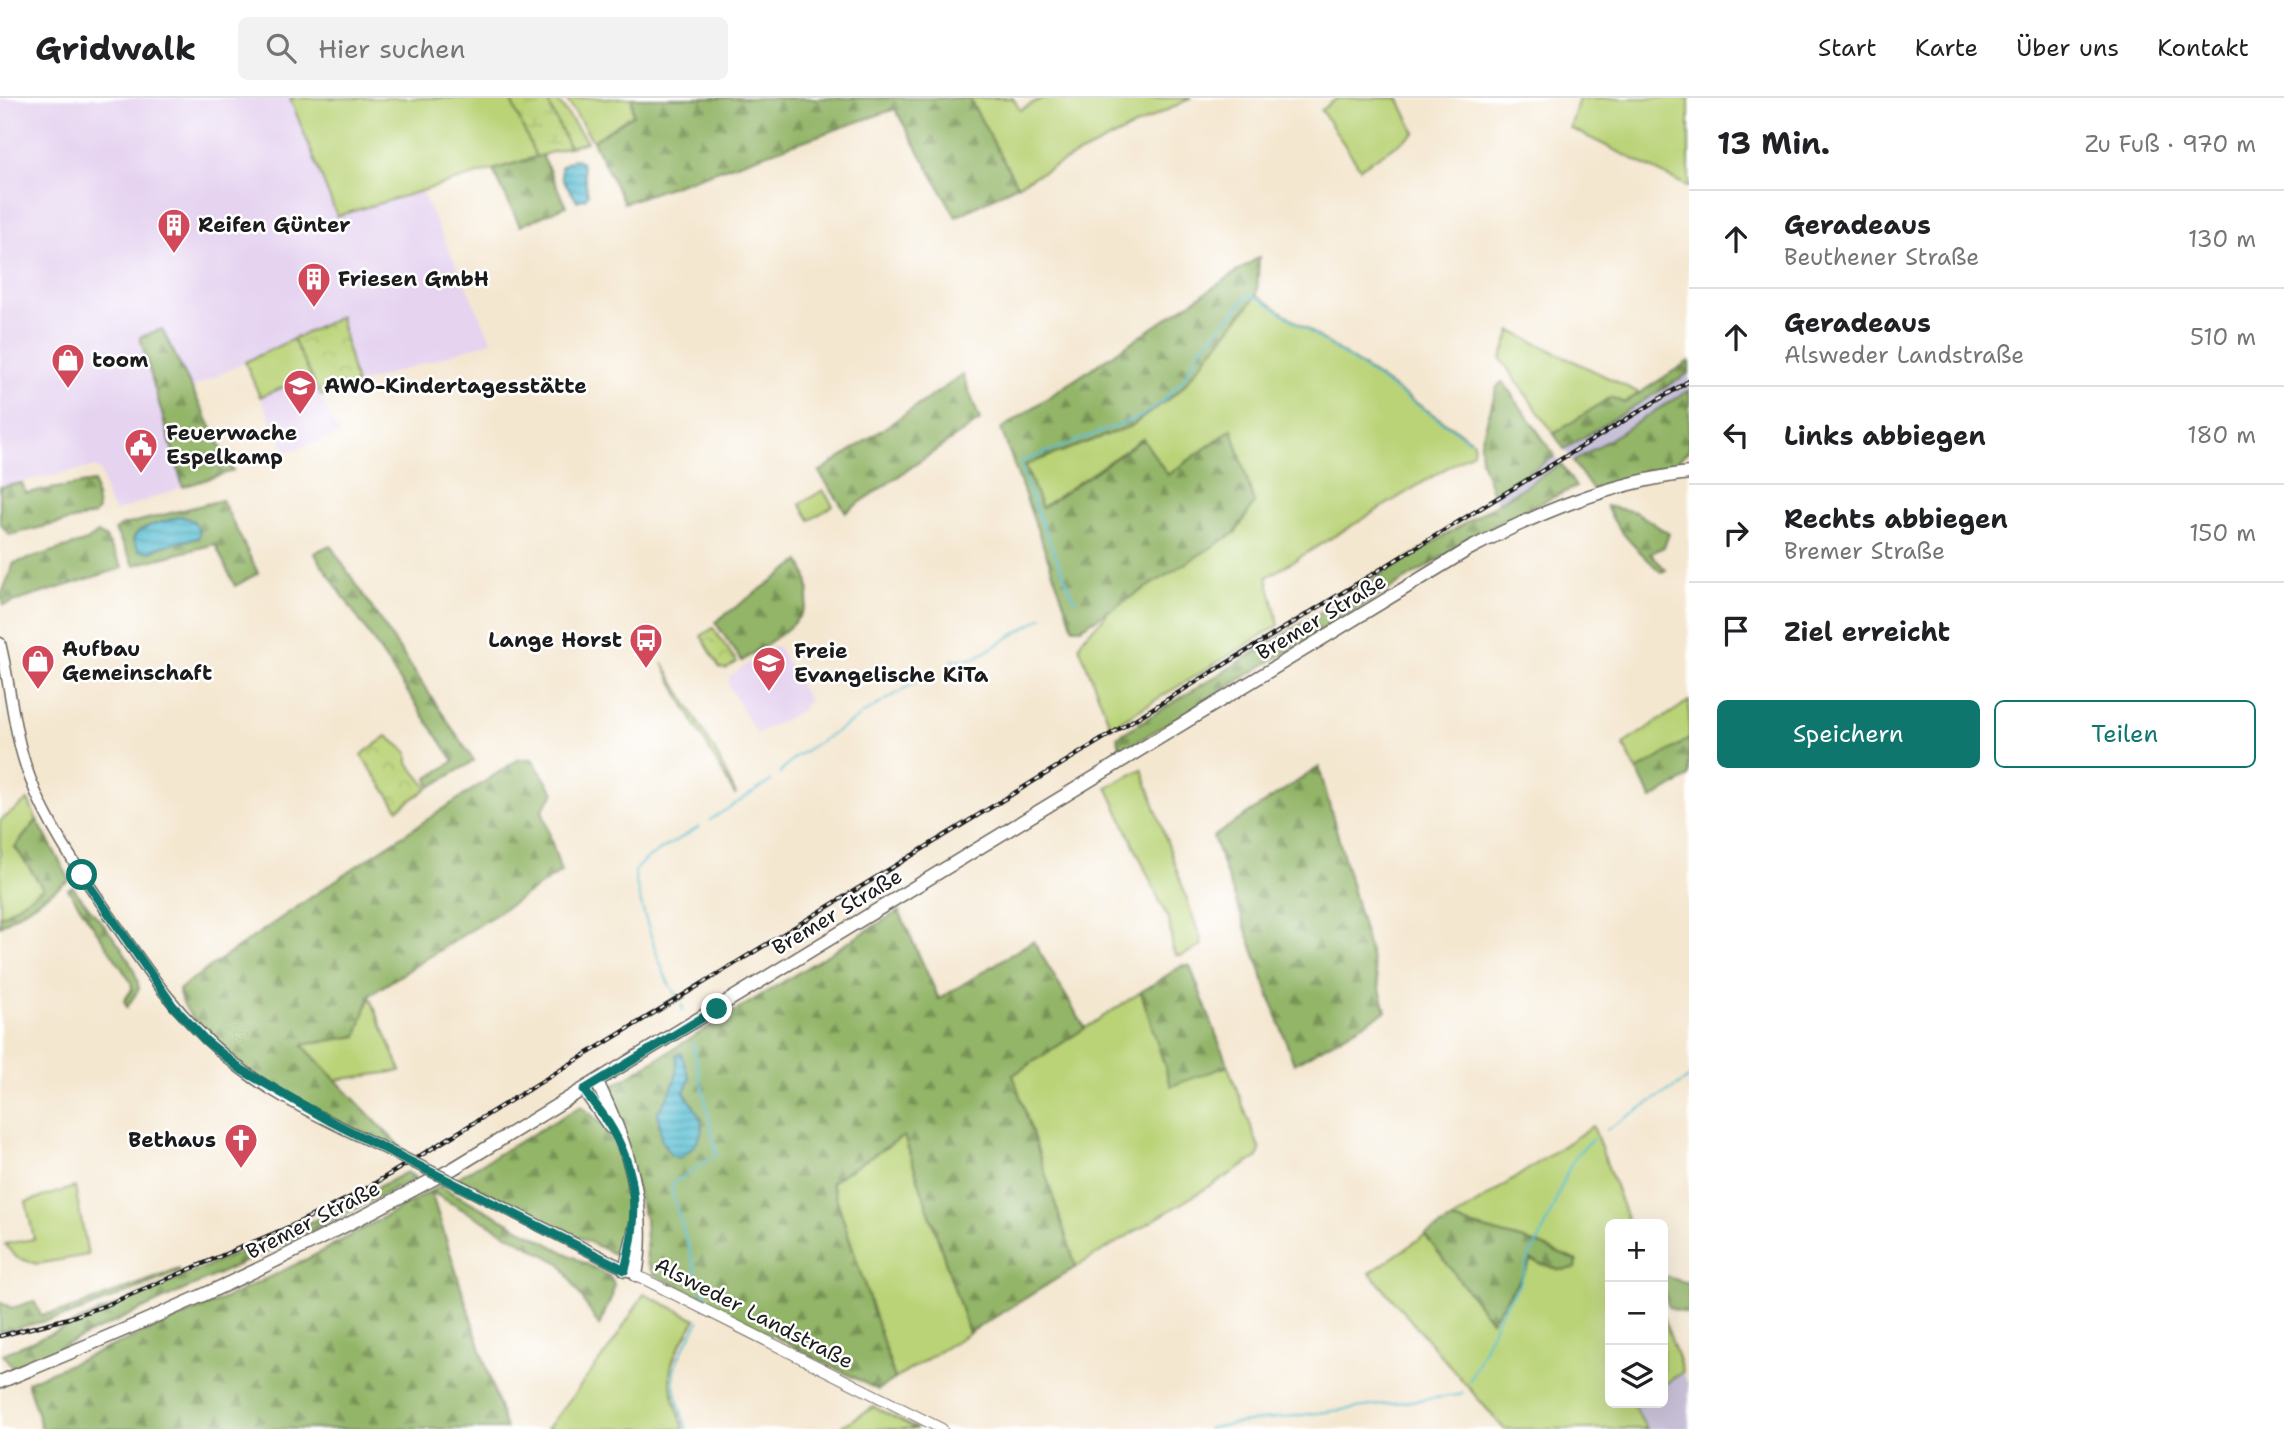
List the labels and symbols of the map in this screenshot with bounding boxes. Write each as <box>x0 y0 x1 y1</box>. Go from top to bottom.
building icon: Reifen Günter <box>155 206 193 255</box>
place label: Reifen Günter <box>198 211 350 239</box>
building icon: Friesen GmbH <box>295 260 333 309</box>
place label: Friesen GmbH <box>338 265 489 293</box>
shop icon: toom <box>49 341 87 390</box>
place label: toom <box>92 346 148 374</box>
school or university icon: AWO-Kindertagesstätte <box>281 367 319 416</box>
place label: AWO-Kindertagesstätte <box>324 372 587 400</box>
place label: Feuerwache Espelkamp <box>166 419 297 471</box>
public building icon: Feuerwache Espelkamp <box>122 426 160 475</box>
street label: Bremer Straße <box>1251 567 1391 667</box>
bus stop icon: Lange Horst <box>627 621 665 670</box>
place label: Lange Horst <box>488 626 622 654</box>
place label: Aufbau Gemeinschaft <box>62 635 212 687</box>
place label: Freie Evangelische KiTa <box>794 637 989 689</box>
shop icon: Aufbau Gemeinschaft <box>19 642 57 691</box>
school or university icon: Freie Evangelische KiTa <box>750 644 788 693</box>
route start <box>66 859 97 890</box>
street label: Bremer Straße <box>767 862 907 962</box>
route end <box>701 993 732 1024</box>
church icon: Bethaus <box>222 1121 260 1170</box>
place label: Bethaus <box>128 1126 216 1154</box>
street label: Bremer Straße <box>241 1174 385 1266</box>
street label: Alsweder Landstraße <box>650 1251 858 1375</box>

